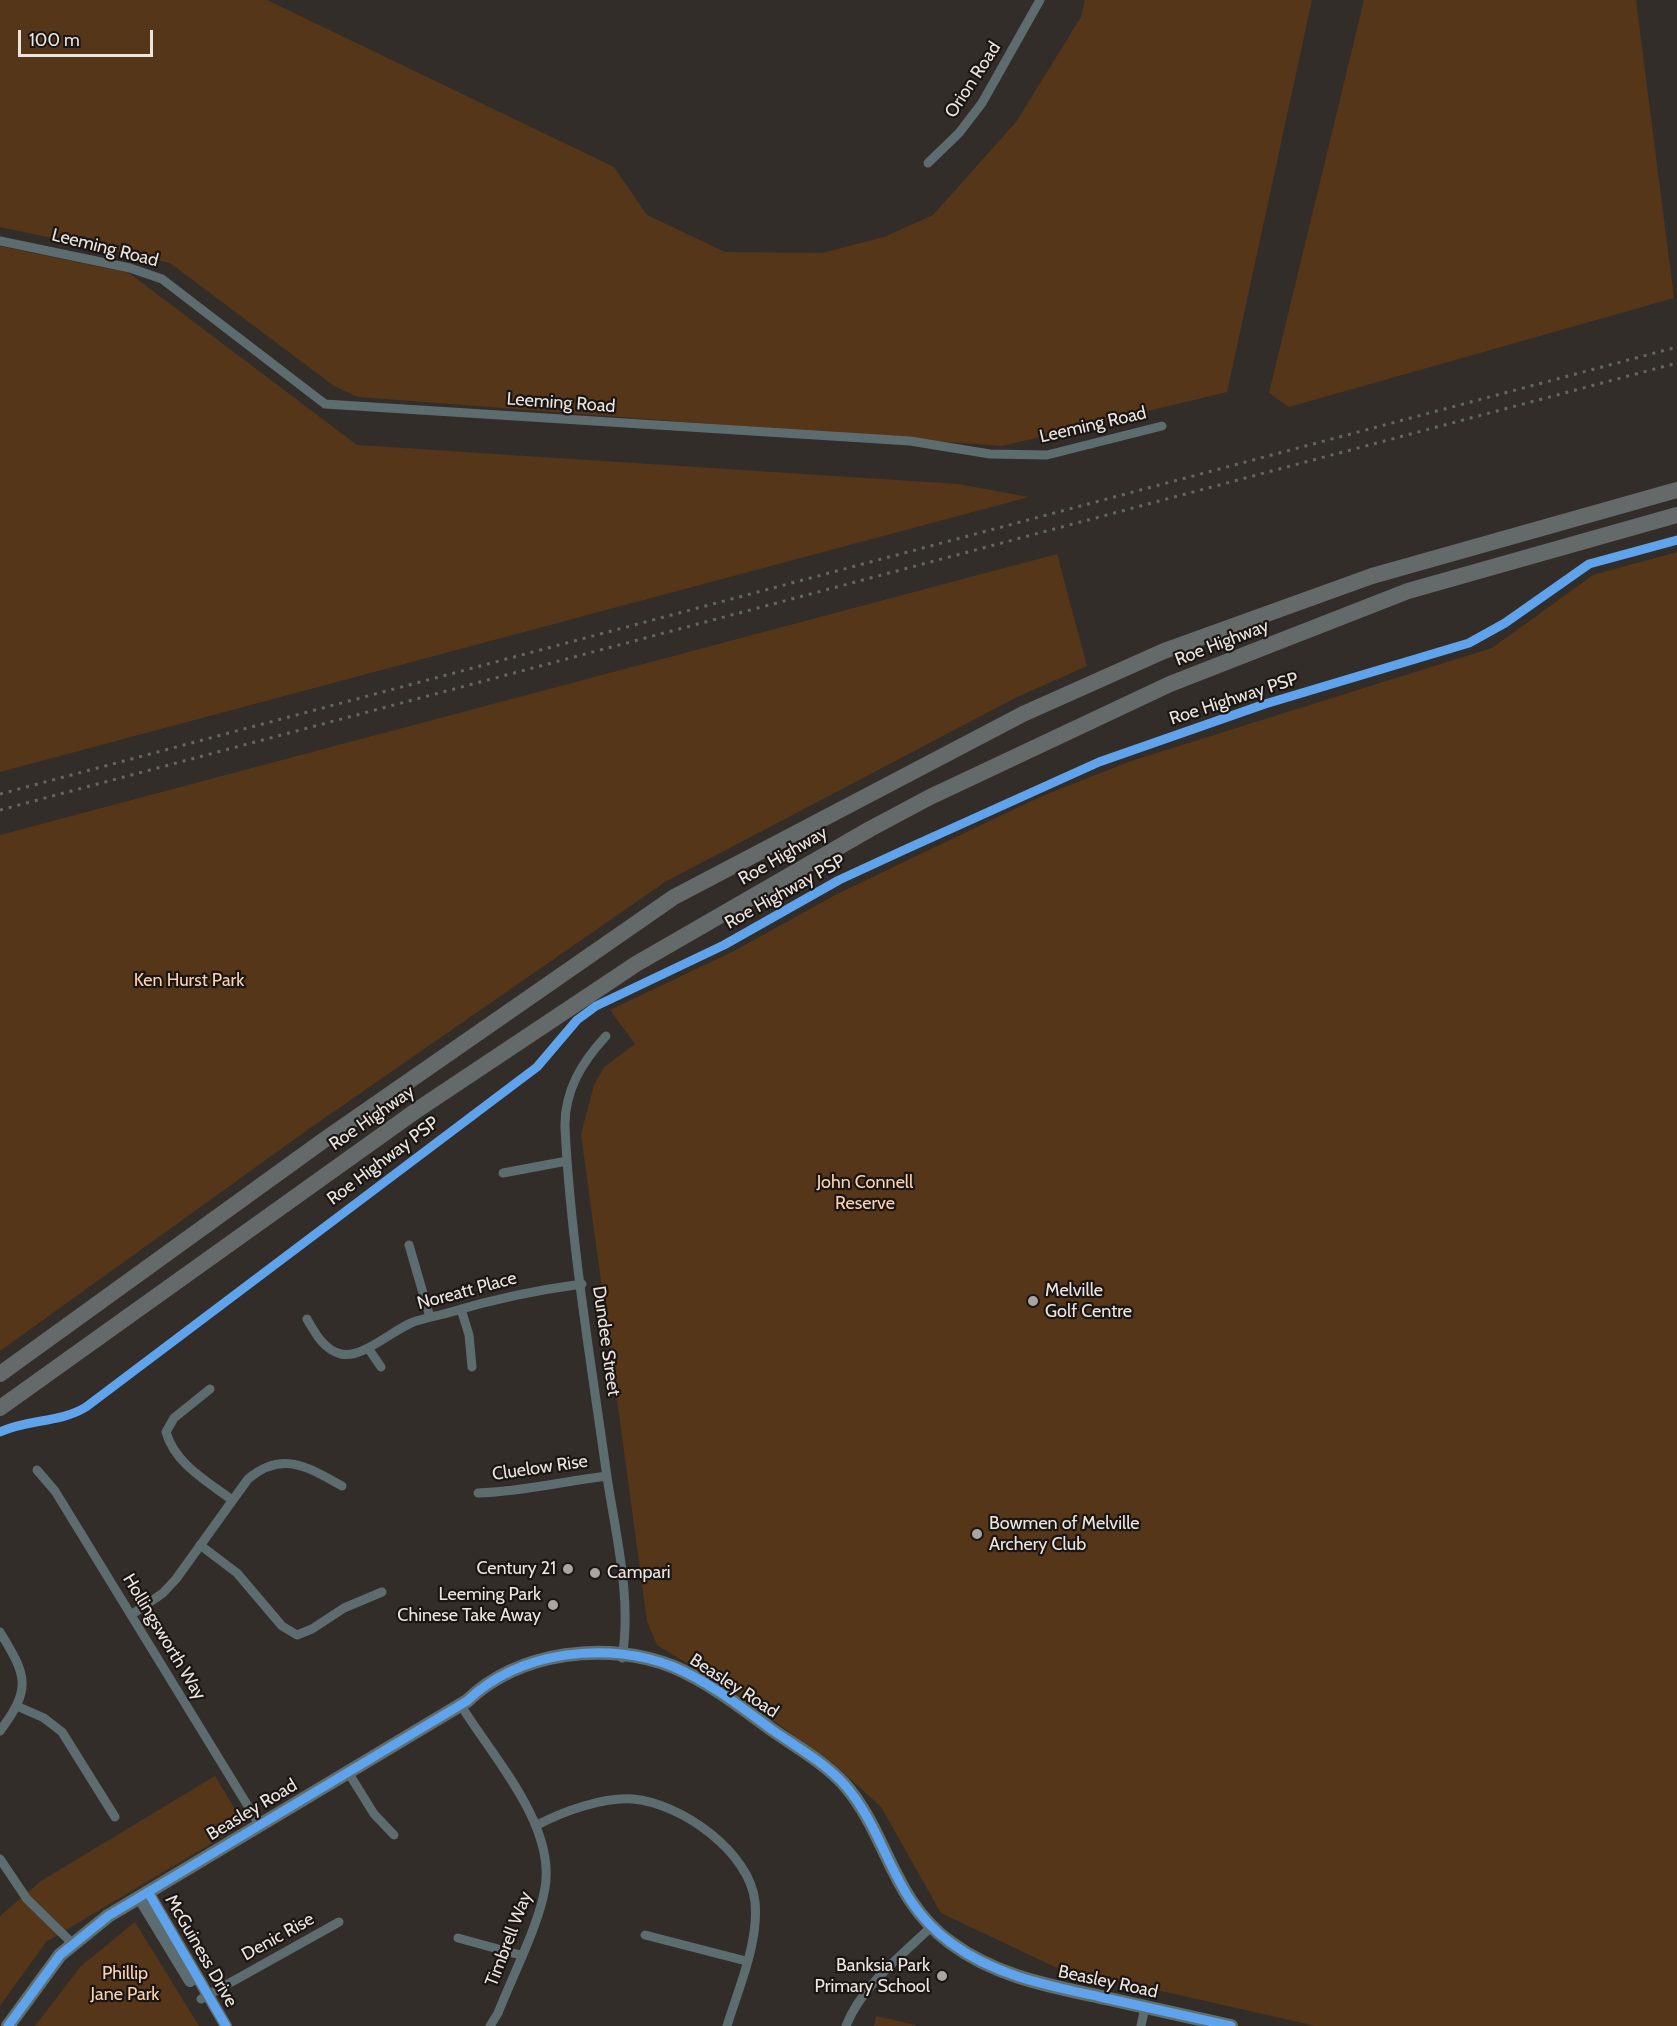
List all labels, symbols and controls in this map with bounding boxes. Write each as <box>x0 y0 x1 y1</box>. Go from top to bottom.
scale bar <box>21 18 156 56</box>
text: 100 m <box>29 29 80 51</box>
street label: Orion Road <box>940 38 1006 122</box>
street label: Leeming Road <box>50 224 160 272</box>
street label: Leeming Road <box>506 388 616 418</box>
street label: Leeming Road <box>1037 402 1149 448</box>
street label: Roe Highway <box>1172 615 1272 671</box>
street label: Roe Highway PSP <box>1167 668 1301 730</box>
street label: Roe Highway <box>735 822 831 890</box>
street label: Roe Highway PSP <box>721 850 849 934</box>
park label: Ken Hurst Park <box>134 970 244 992</box>
street label: Roe Highway <box>325 1081 419 1155</box>
street label: Roe Highway PSP <box>323 1112 443 1210</box>
park label: John Connell Reserve <box>817 1172 913 1214</box>
street label: Noreatt Place <box>415 1267 519 1315</box>
place label: Melville Golf Centre <box>1045 1280 1132 1322</box>
street label: Dundee Street <box>588 1284 624 1398</box>
marker: Melville Golf Centre <box>1026 1294 1040 1308</box>
street label: Cluelow Rise <box>491 1451 589 1485</box>
place label: Bowmen of Melville Archery Club <box>989 1513 1140 1556</box>
marker: Bowmen of Melville Archery Club <box>970 1527 984 1541</box>
place label: Century 21 <box>476 1558 556 1580</box>
marker: Century 21 <box>561 1562 575 1576</box>
place label: Campari <box>607 1562 671 1584</box>
marker: Campari <box>588 1566 602 1580</box>
street label: Hollingsworth Way <box>118 1570 210 1704</box>
place label: Leeming Park Chinese Take Away <box>397 1584 541 1626</box>
marker: Leeming Park Chinese Take Away <box>546 1598 560 1612</box>
street label: Beasley Road <box>686 1649 782 1723</box>
street label: Beasley Road <box>203 1775 301 1845</box>
street label: Timbrell Way <box>481 1888 537 1990</box>
street label: McGuiness Drive <box>160 1891 242 2011</box>
street label: Denic Rise <box>238 1908 318 1966</box>
place label: Banksia Park Primary School <box>815 1955 930 1998</box>
street label: Beasley Road <box>1056 1961 1160 2003</box>
park label: Phillip Jane Park <box>91 1963 159 2006</box>
marker: Banksia Park Primary School <box>935 1969 949 1983</box>

